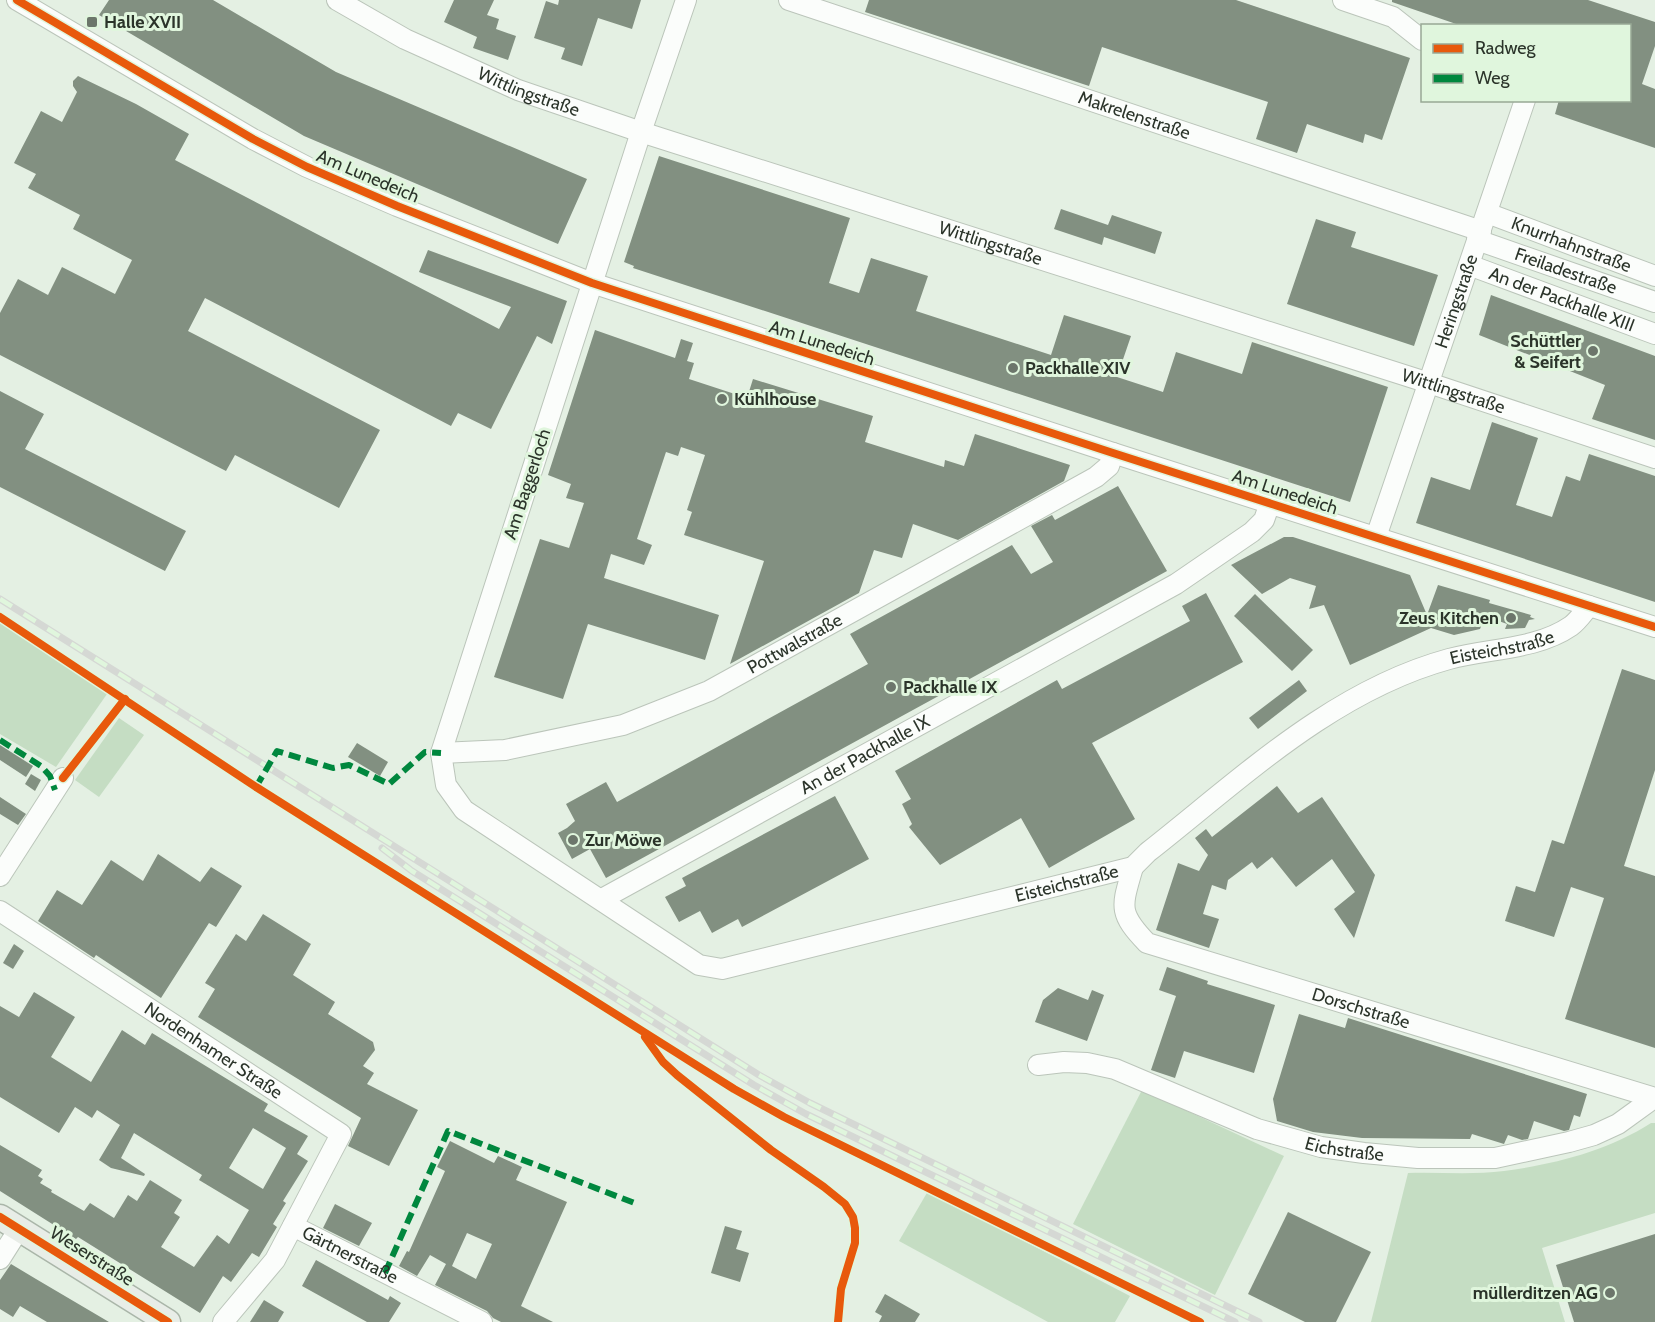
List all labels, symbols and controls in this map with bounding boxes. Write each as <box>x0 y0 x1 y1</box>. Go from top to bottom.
place label: Halle XVII <box>104 11 181 33</box>
marker: Halle XVII <box>85 15 99 29</box>
legend <box>1421 24 1631 102</box>
text: Radweg <box>1475 37 1537 59</box>
street label: Wittlingstraße <box>474 62 582 121</box>
text: Weg <box>1475 67 1511 89</box>
street label: Makrelenstraße <box>1075 86 1193 144</box>
street label: Am Lunedeich <box>313 144 423 208</box>
street label: Knurrhahnstraße <box>1508 212 1634 277</box>
street label: Wittlingstraße <box>936 217 1045 270</box>
street label: Freiladestraße <box>1512 243 1620 299</box>
street label: Heringstraße <box>1430 252 1483 351</box>
street label: An der Packhalle XIII <box>1486 262 1638 336</box>
street label: Am Lunedeich <box>767 316 877 370</box>
place label: Schüttler & Seifert <box>1510 330 1581 373</box>
marker: Schüttler & Seifert <box>1586 344 1600 358</box>
place label: Packhalle XIV <box>1025 357 1131 379</box>
marker: Packhalle XIV <box>1006 361 1020 375</box>
street label: Wittlingstraße <box>1399 364 1508 418</box>
place label: Kühlhouse <box>734 388 816 410</box>
marker: Kühlhouse <box>715 392 729 406</box>
street label: Am Baggerloch <box>499 426 555 542</box>
street label: Am Lunedeich <box>1230 465 1340 519</box>
place label: Zeus Kitchen <box>1399 607 1499 629</box>
street label: Pottwalstraße <box>743 609 846 679</box>
marker: Zeus Kitchen <box>1504 611 1518 625</box>
street label: Eisteichstraße <box>1447 626 1557 669</box>
place label: Packhalle IX <box>903 676 998 698</box>
marker: Packhalle IX <box>884 680 898 694</box>
street label: An der Packhalle IX <box>796 710 934 799</box>
place label: Zur Möwe <box>585 829 661 851</box>
marker: Zur Möwe <box>566 833 580 847</box>
street label: Eisteichstraße <box>1013 860 1121 907</box>
street label: Dorschstraße <box>1309 983 1413 1034</box>
street label: Nordenhamer Straße <box>140 997 287 1104</box>
street label: Eichstraße <box>1302 1132 1385 1166</box>
street label: Weserstraße <box>46 1221 138 1291</box>
street label: Gärtnerstraße <box>298 1221 402 1289</box>
place label: müllerditzen AG <box>1473 1282 1598 1304</box>
marker: müllerditzen AG <box>1603 1286 1617 1300</box>

